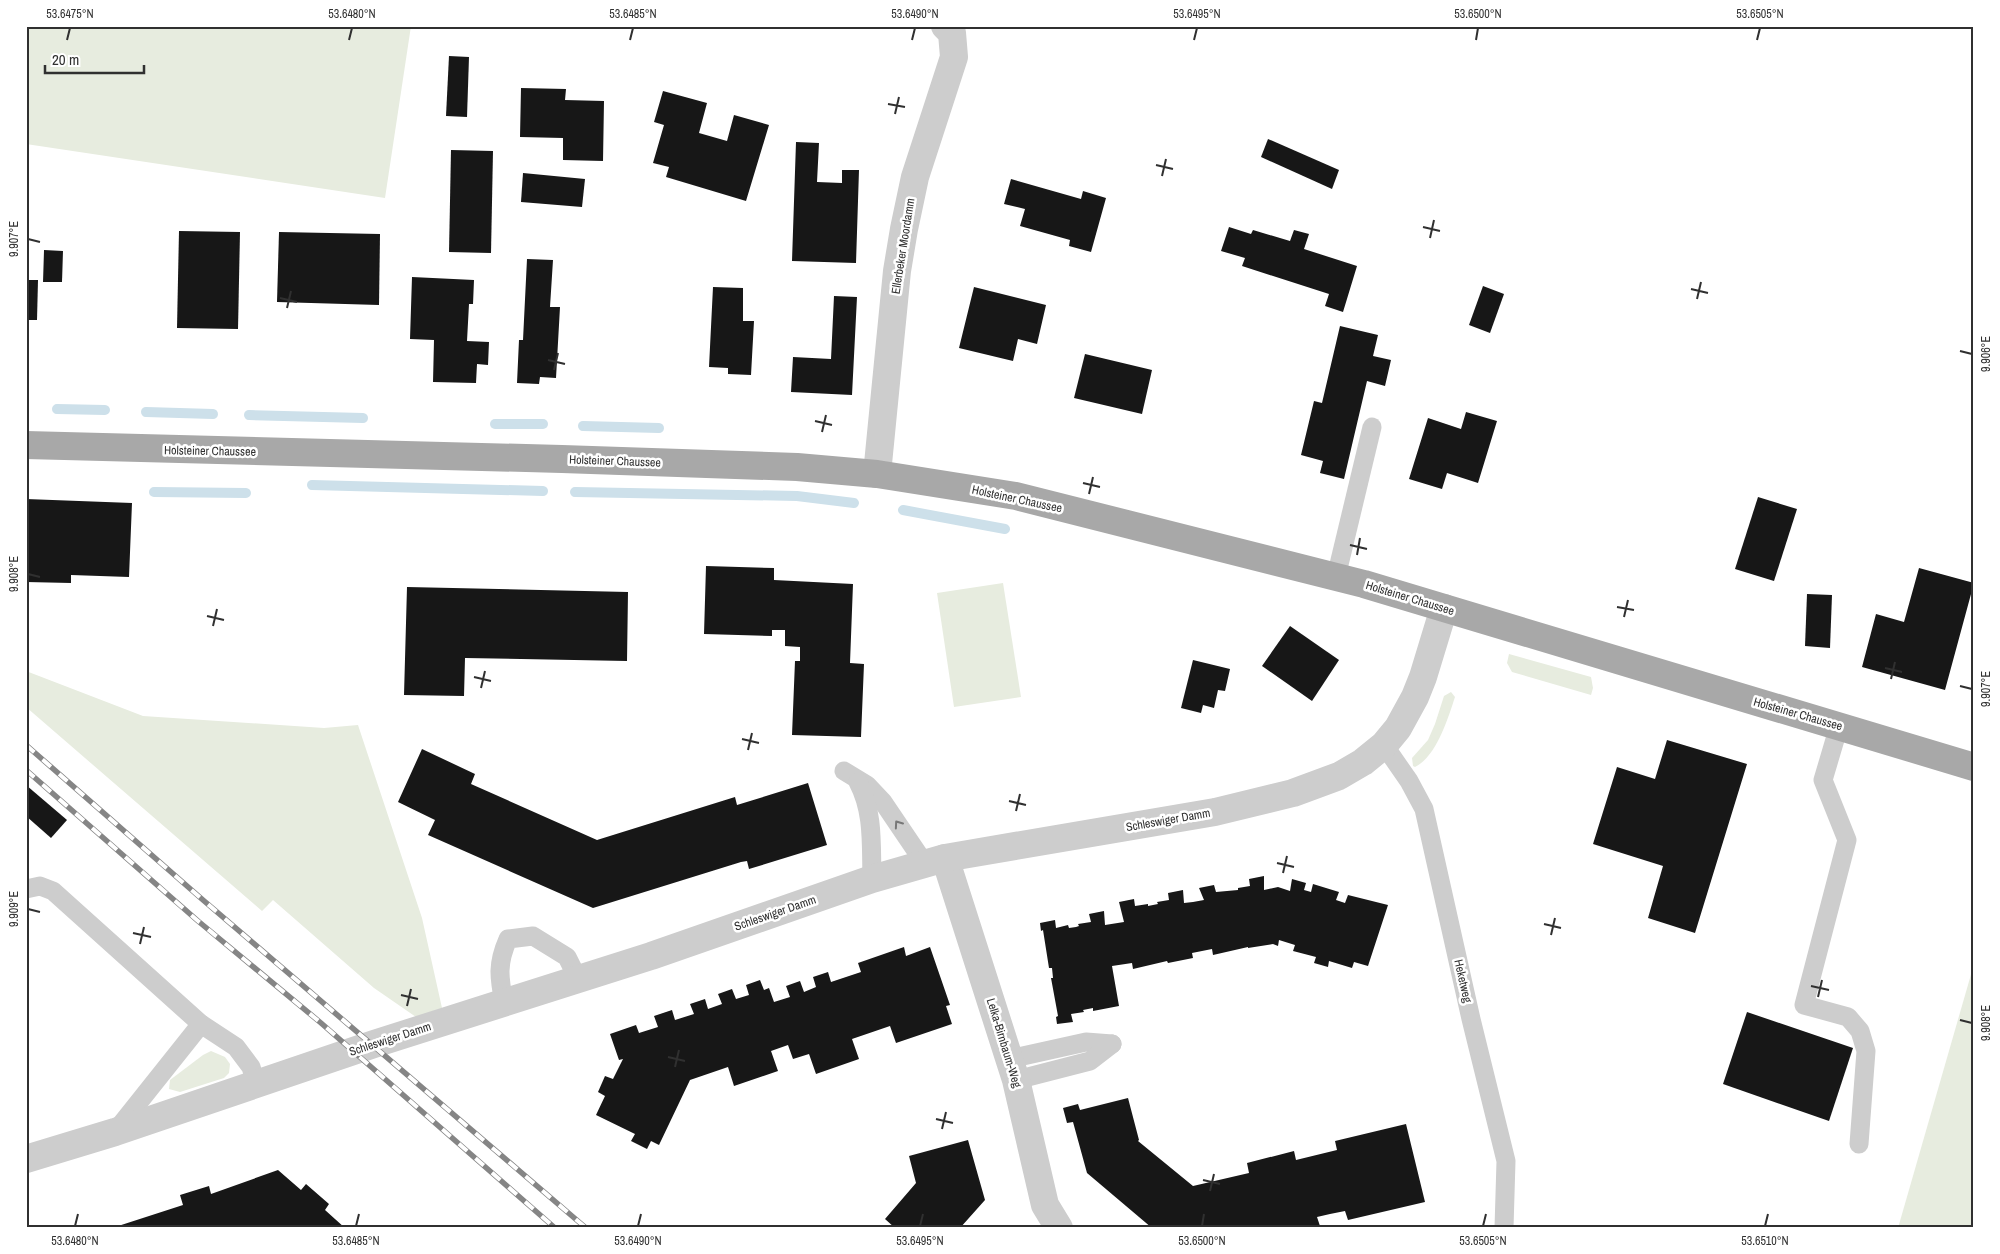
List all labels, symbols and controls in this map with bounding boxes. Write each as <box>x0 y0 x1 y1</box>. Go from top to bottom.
text: 53.6475°N <box>46 6 94 22</box>
text: 53.6480°N <box>328 6 376 22</box>
text: 53.6485°N <box>609 6 657 22</box>
text: 53.6490°N <box>891 6 939 22</box>
text: 53.6495°N <box>1173 6 1221 22</box>
text: 53.6500°N <box>1454 6 1502 22</box>
text: 53.6505°N <box>1736 6 1784 22</box>
scale bar <box>45 42 144 74</box>
text: 20 m <box>52 49 79 70</box>
street label: Ellerbeker Moordamm <box>888 197 918 295</box>
text: 9.907°E <box>6 221 22 257</box>
text: 9.906°E <box>1978 336 1994 372</box>
street label: Holsteiner Chaussee <box>164 442 256 460</box>
street label: Holsteiner Chaussee <box>569 451 661 471</box>
street label: Holsteiner Chaussee <box>970 482 1064 516</box>
text: 9.908°E <box>6 556 22 592</box>
street label: Holsteiner Chaussee <box>1364 577 1456 619</box>
text: 9.907°E <box>1978 671 1994 707</box>
street label: Holsteiner Chaussee <box>1752 694 1844 734</box>
street label: Schleswiger Damm <box>1125 805 1211 835</box>
one-way arrow <box>895 820 904 829</box>
text: 9.909°E <box>6 891 22 927</box>
street label: Schleswiger Damm <box>732 892 818 934</box>
street label: Heketweg <box>1450 958 1476 1005</box>
street label: Lelka-Birnbaum-Weg <box>983 996 1025 1090</box>
text: 9.908°E <box>1978 1005 1994 1041</box>
street label: Schleswiger Damm <box>347 1018 433 1060</box>
text: 53.6480°N <box>51 1233 99 1249</box>
text: 53.6485°N <box>332 1233 380 1249</box>
text: 53.6490°N <box>614 1233 662 1249</box>
text: 53.6495°N <box>896 1233 944 1249</box>
text: 53.6500°N <box>1178 1233 1226 1249</box>
text: 53.6505°N <box>1459 1233 1507 1249</box>
text: 53.6510°N <box>1741 1233 1789 1249</box>

